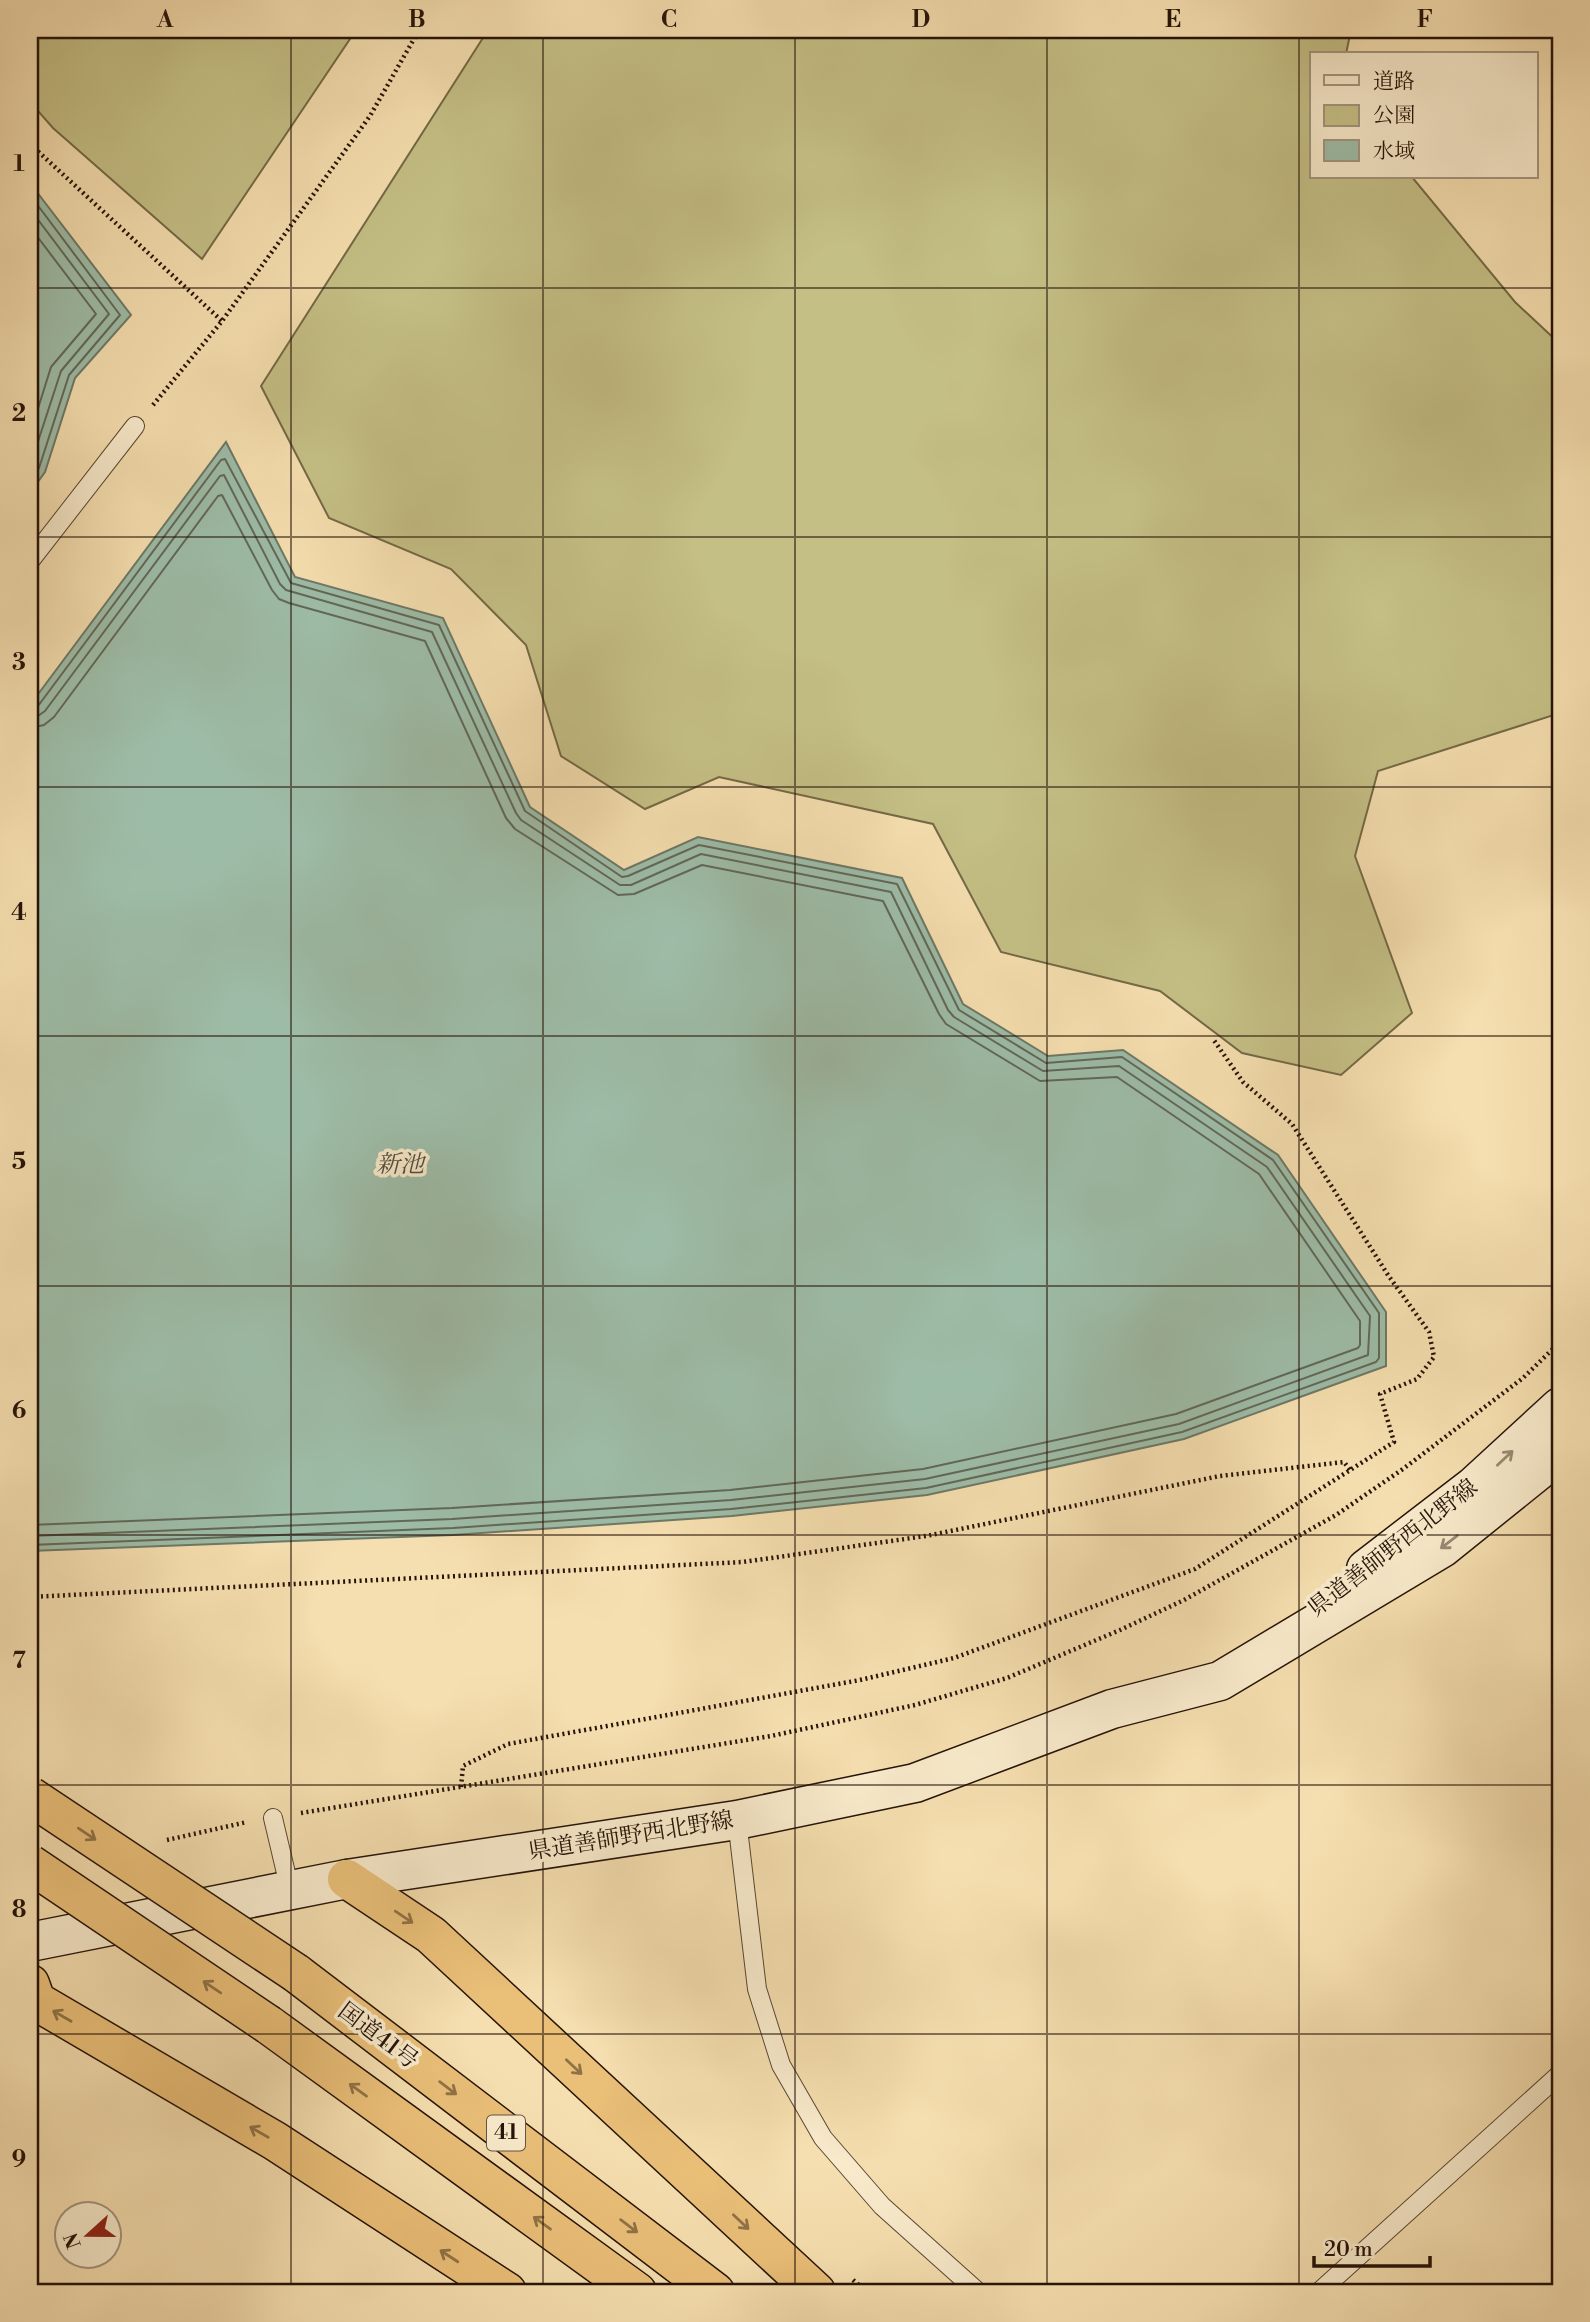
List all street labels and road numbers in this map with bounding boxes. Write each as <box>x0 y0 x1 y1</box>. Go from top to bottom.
street label: 県道善師野西北野線 <box>1303 1473 1483 1623</box>
street label: 県道善師野西北野線 <box>527 1806 735 1866</box>
street label: 国道41号 <box>333 1997 423 2075</box>
road number: 41 <box>487 2116 525 2150</box>

